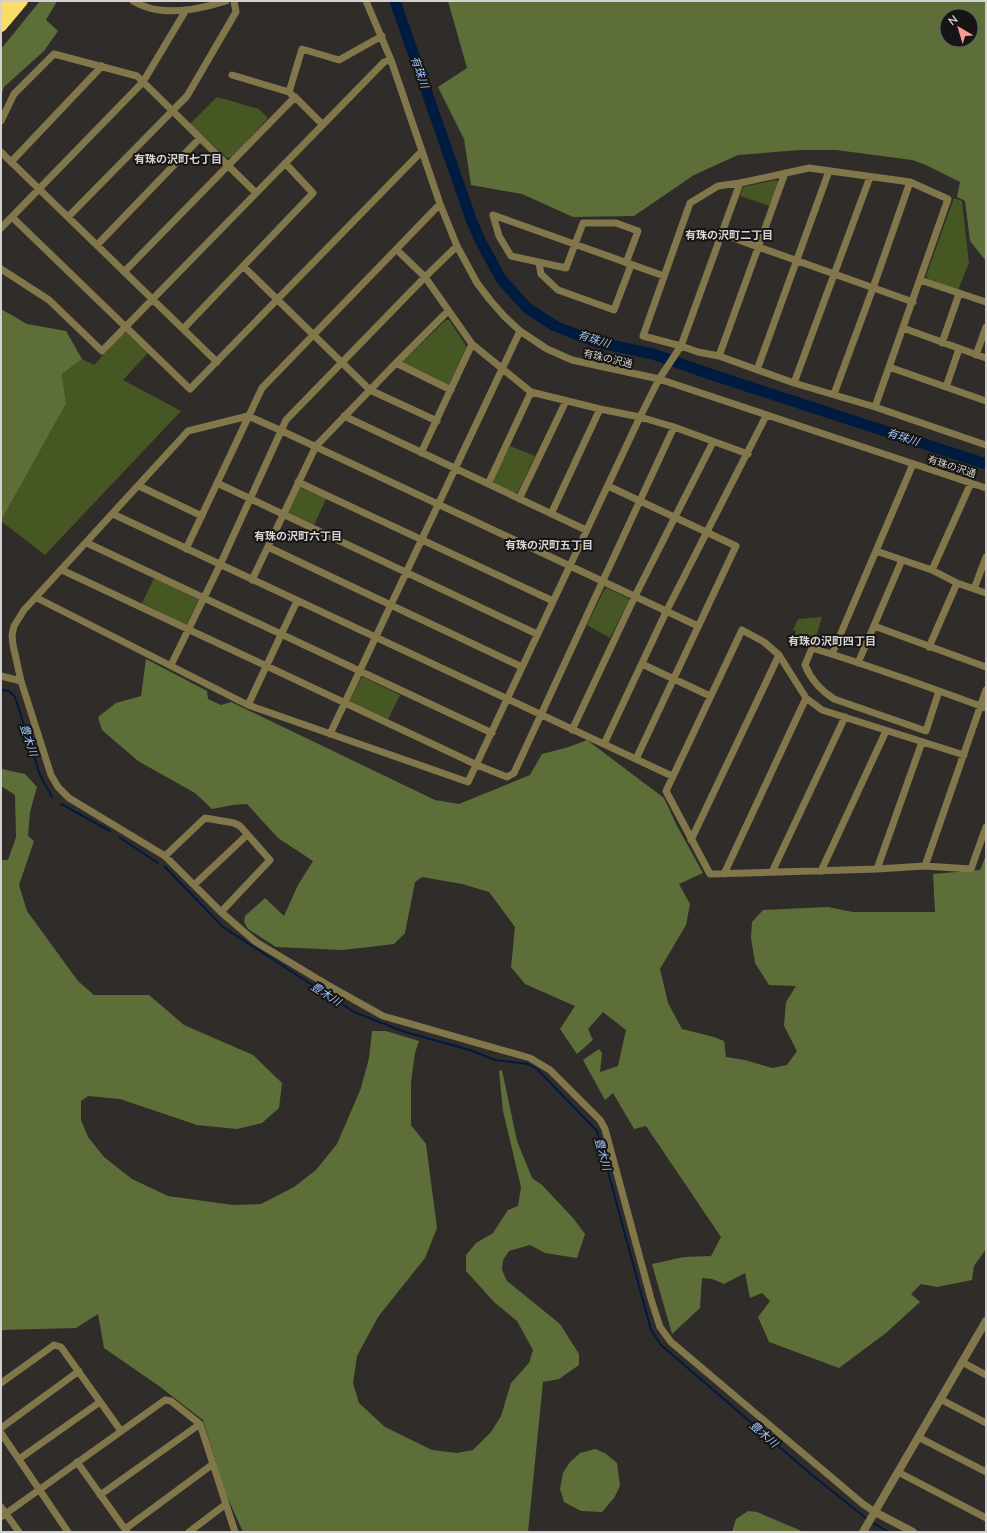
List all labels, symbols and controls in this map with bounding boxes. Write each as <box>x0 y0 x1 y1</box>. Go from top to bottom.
north arrow <box>939 8 979 48</box>
text: N <box>945 12 960 28</box>
water label: 有珠川 <box>408 54 432 91</box>
district label: 有珠の沢町七丁目 <box>134 152 222 166</box>
district label: 有珠の沢町二丁目 <box>685 228 773 242</box>
water label: 有珠川 <box>576 327 613 351</box>
street label: 有珠の沢通 <box>582 347 634 370</box>
water label: 有珠川 <box>885 425 922 449</box>
street label: 有珠の沢通 <box>926 453 978 480</box>
district label: 有珠の沢町六丁目 <box>254 529 342 543</box>
district label: 有珠の沢町五丁目 <box>505 538 593 552</box>
district label: 有珠の沢町四丁目 <box>788 634 876 648</box>
water label: 豊木川 <box>17 722 41 759</box>
water label: 豊木川 <box>308 979 344 1009</box>
water label: 豊木川 <box>592 1136 614 1173</box>
water label: 豊木川 <box>747 1418 782 1451</box>

